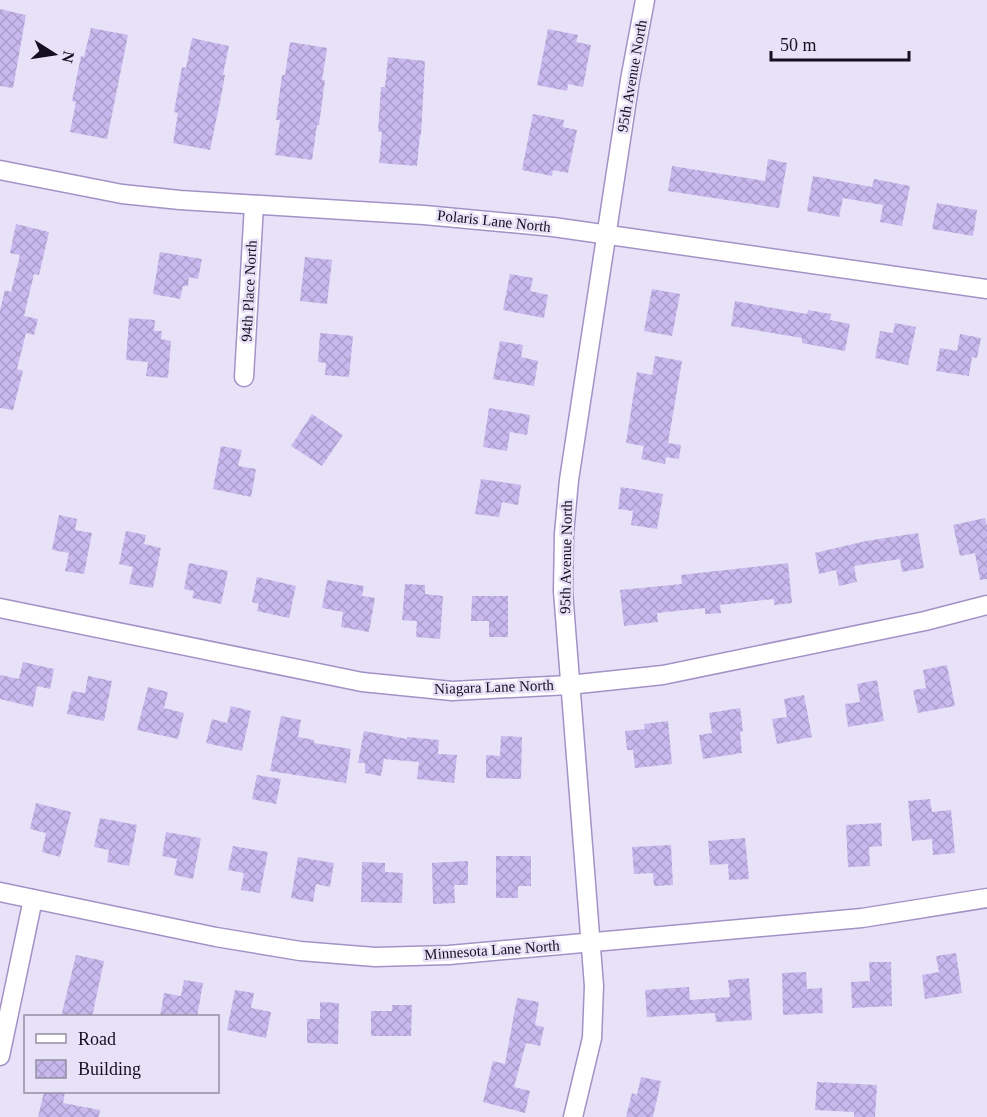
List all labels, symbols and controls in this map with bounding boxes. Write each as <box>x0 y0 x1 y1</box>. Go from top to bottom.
street label: 95th Avenue North <box>614 18 650 133</box>
north arrow <box>24 24 84 84</box>
scale bar <box>771 24 909 62</box>
text: 50 m <box>780 35 817 55</box>
text: N <box>59 50 78 65</box>
street label: Polaris Lane North <box>436 207 552 235</box>
street label: 94th Place North <box>238 239 260 342</box>
street label: 95th Avenue North <box>557 499 575 614</box>
street label: Niagara Lane North <box>434 677 555 697</box>
street label: Minnesota Lane North <box>424 937 561 963</box>
legend <box>24 1015 219 1093</box>
text: Road <box>78 1029 116 1049</box>
text: Building <box>78 1059 141 1079</box>

